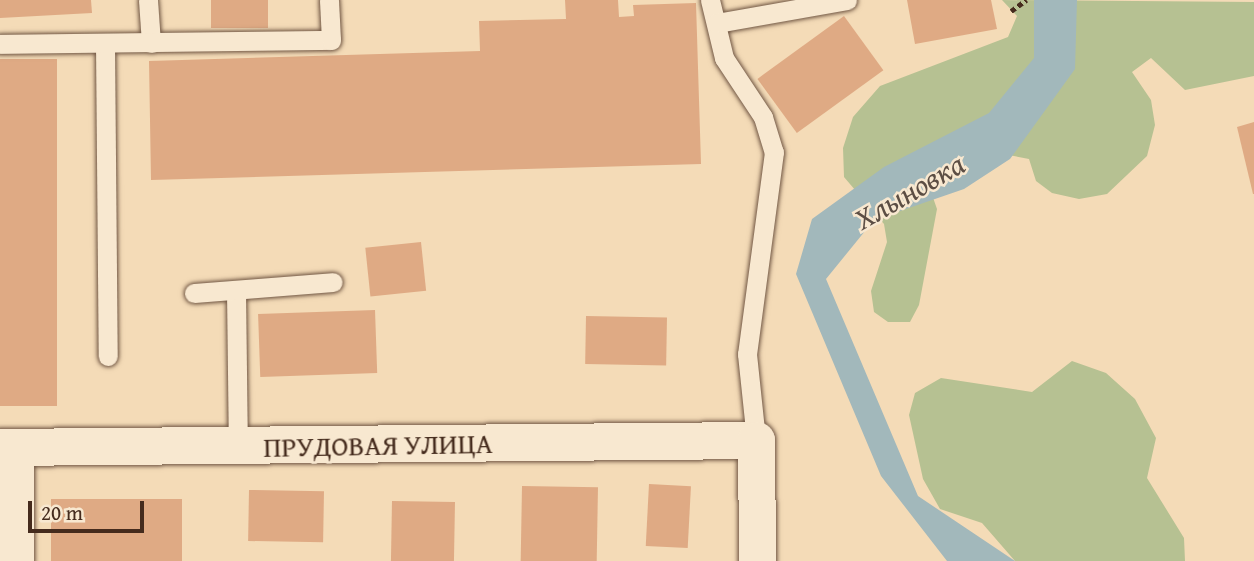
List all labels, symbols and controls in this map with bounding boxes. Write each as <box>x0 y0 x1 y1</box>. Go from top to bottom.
water label: Хлыновка <box>848 145 970 237</box>
street label: ПРУДОВАЯ УЛИЦА <box>263 426 493 464</box>
scale bar <box>32 488 147 532</box>
text: 20 m <box>41 497 83 528</box>

